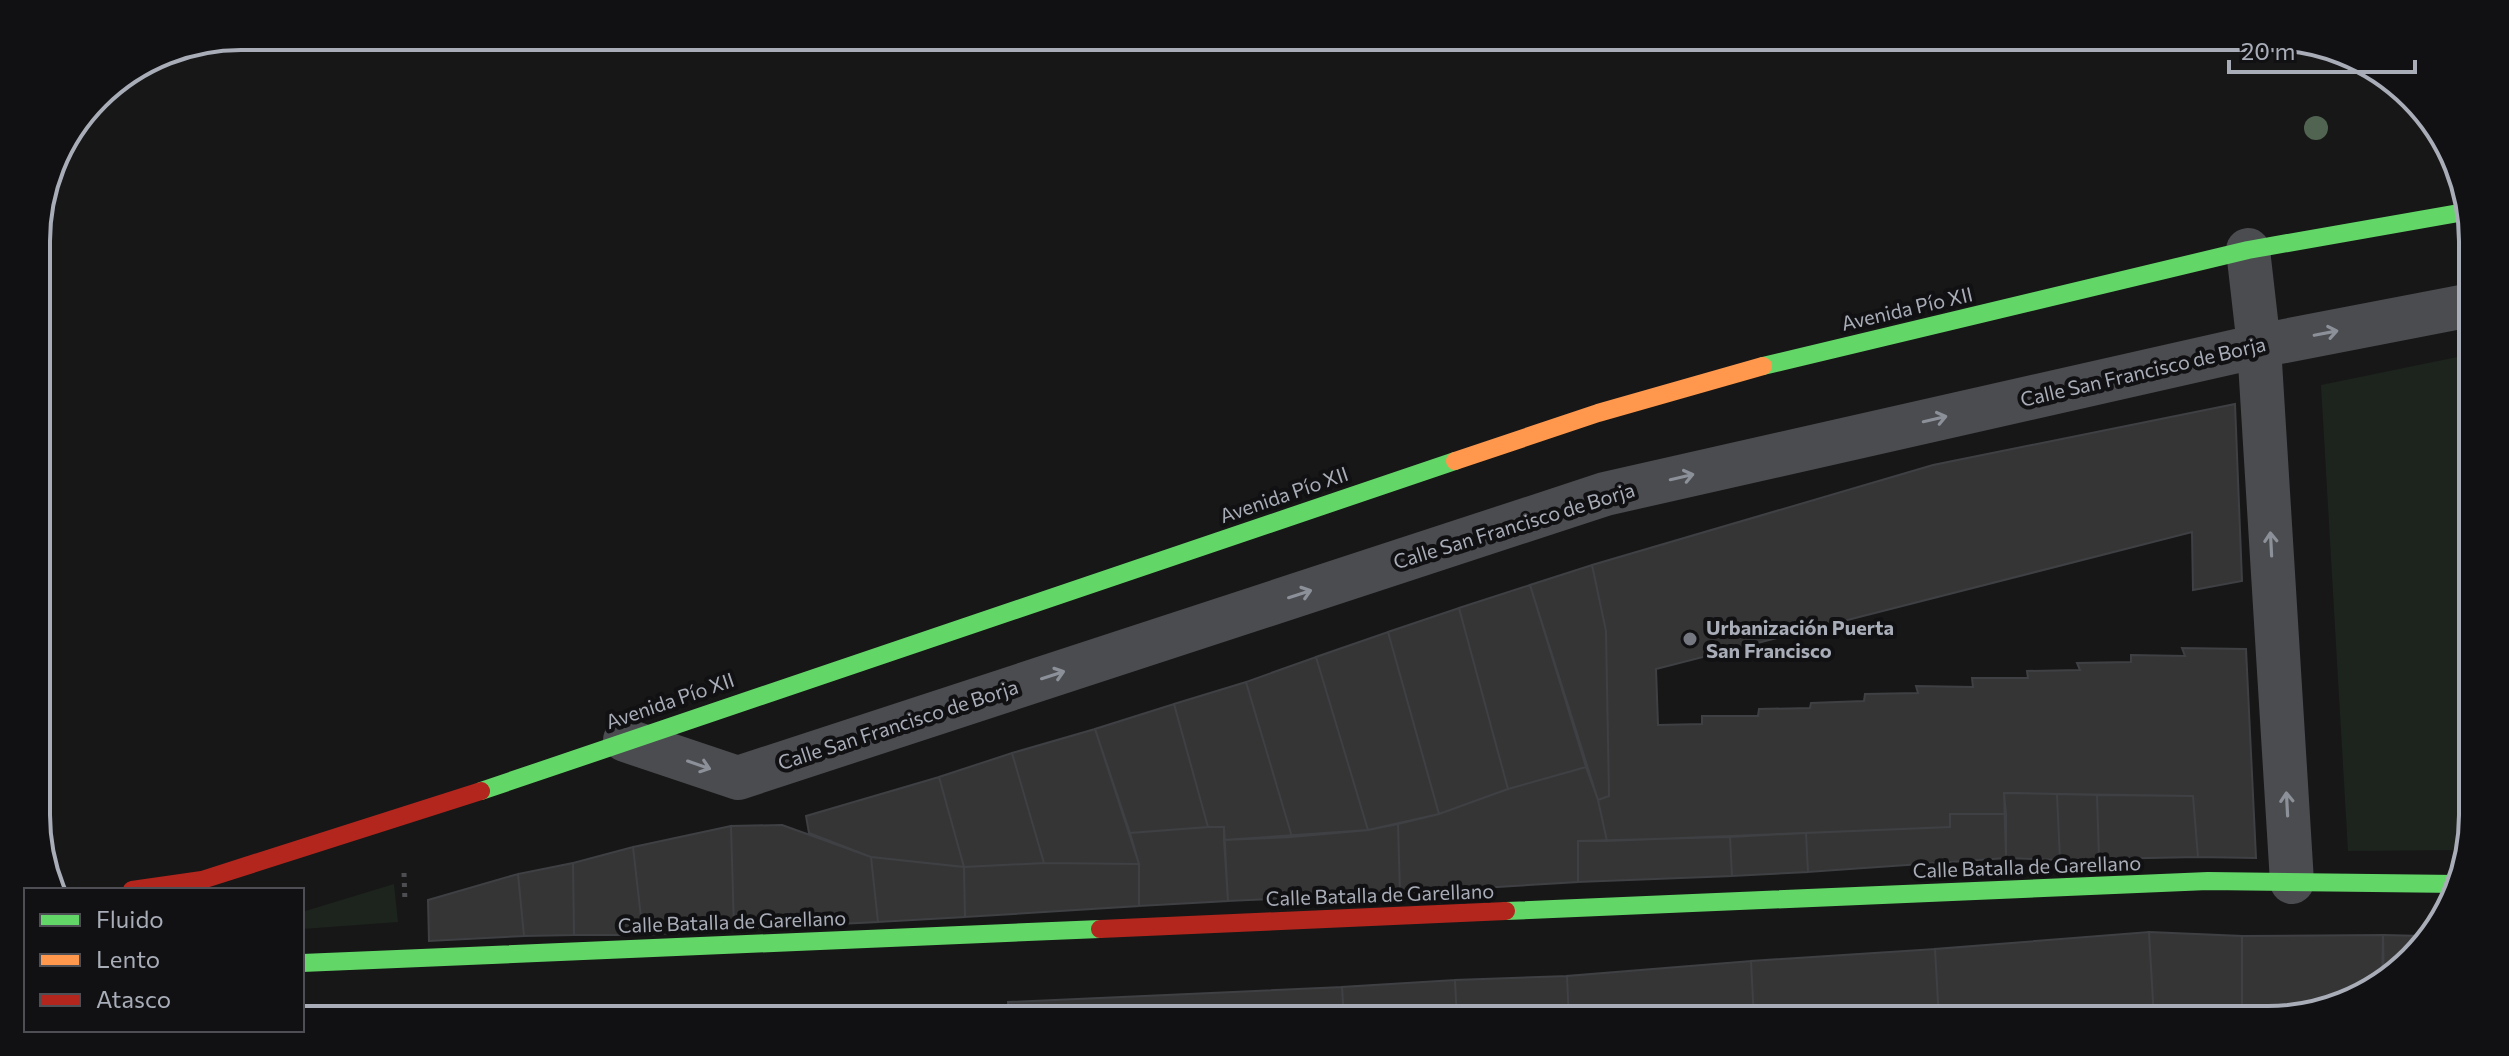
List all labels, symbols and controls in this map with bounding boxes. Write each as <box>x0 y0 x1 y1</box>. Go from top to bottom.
scale bar <box>2229 24 2415 74</box>
text: 20 m <box>2241 36 2295 65</box>
street label: Avenida Pío XII <box>1839 281 1975 335</box>
one-way arrow <box>2312 325 2338 340</box>
street label: Calle San Francisco de Borja <box>2018 331 2268 411</box>
one-way arrow <box>1922 411 1947 426</box>
street label: Avenida Pío XII <box>1216 461 1351 527</box>
one-way arrow <box>1668 469 1694 484</box>
street label: Calle San Francisco de Borja <box>1390 477 1637 573</box>
one-way arrow <box>2263 531 2278 558</box>
one-way arrow <box>1286 586 1312 601</box>
place label: Urbanización Puerta San Francisco <box>1706 615 1894 662</box>
marker: Urbanización Puerta San Francisco <box>1681 630 1699 648</box>
one-way arrow <box>1040 666 1065 681</box>
street label: Avenida Pío XII <box>602 667 737 733</box>
street label: Calle San Francisco de Borja <box>775 674 1021 774</box>
one-way arrow <box>686 758 711 773</box>
one-way arrow <box>2279 791 2294 818</box>
street label: Calle Batalla de Garellano <box>1912 850 2142 882</box>
street label: Calle Batalla de Garellano <box>1265 878 1495 910</box>
legend <box>24 888 304 1032</box>
text: Fluido <box>96 904 164 933</box>
street label: Calle Batalla de Garellano <box>617 905 847 937</box>
text: Lento <box>96 944 160 973</box>
text: Atasco <box>96 984 171 1013</box>

